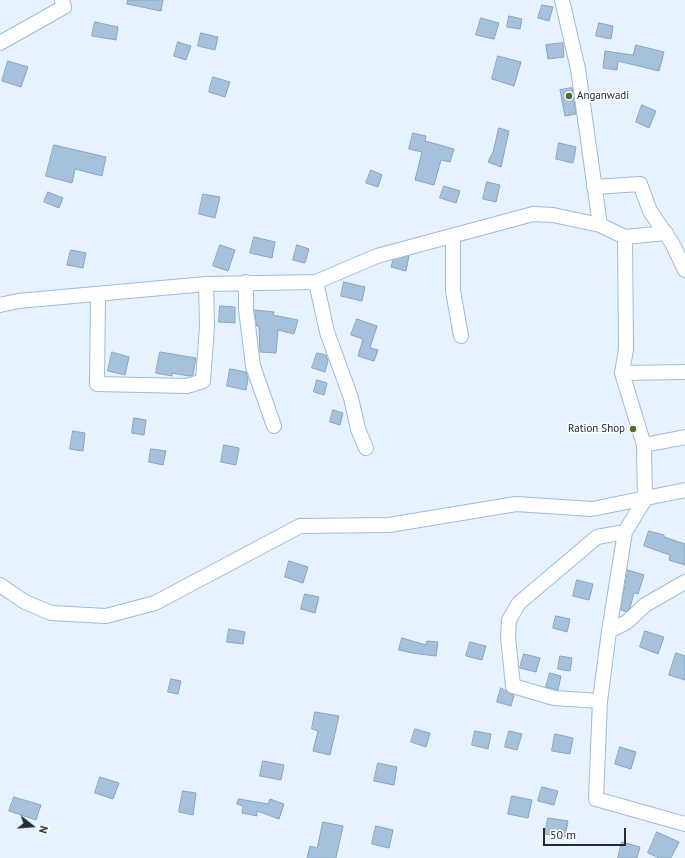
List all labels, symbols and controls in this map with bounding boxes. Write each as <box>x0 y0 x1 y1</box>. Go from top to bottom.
place label: Anganwadi <box>577 89 629 103</box>
marker: Anganwadi <box>564 91 574 101</box>
place label: Ration Shop <box>568 422 625 436</box>
marker: Ration Shop <box>628 424 638 434</box>
north arrow <box>12 806 52 846</box>
scale bar <box>545 820 628 846</box>
text: N <box>36 824 51 835</box>
text: 50 m <box>550 827 576 842</box>

